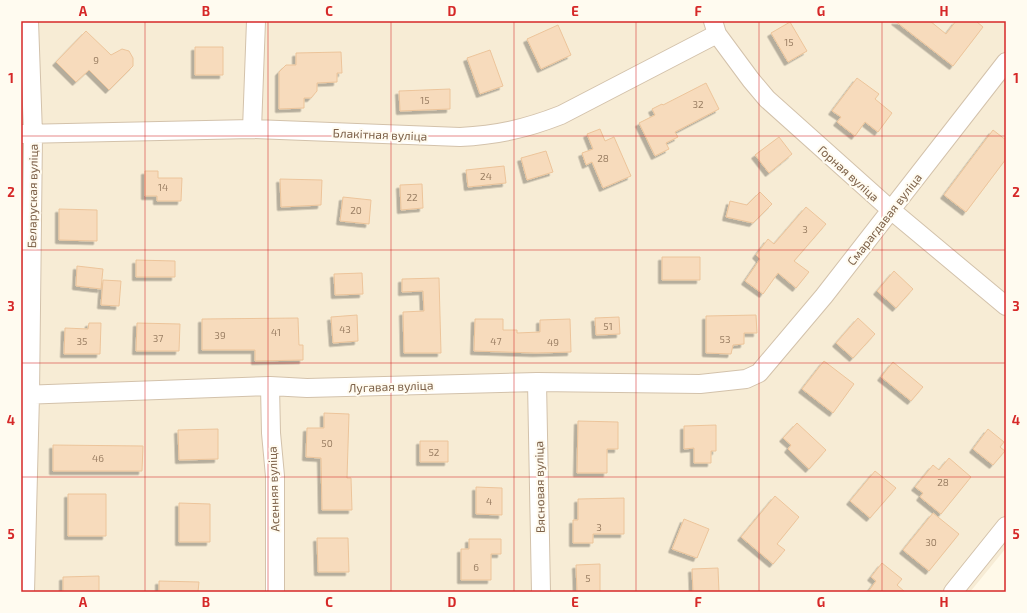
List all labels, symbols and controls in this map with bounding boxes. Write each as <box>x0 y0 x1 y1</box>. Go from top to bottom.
text: A <box>79 3 88 19</box>
text: B <box>202 3 210 19</box>
text: C <box>325 3 333 19</box>
text: D <box>448 3 457 19</box>
text: E <box>571 3 579 19</box>
text: F <box>694 3 702 19</box>
text: G <box>817 3 825 19</box>
text: H <box>940 3 949 19</box>
house number: 15 <box>784 36 794 48</box>
house number: 9 <box>93 54 99 66</box>
text: 1 <box>8 70 14 86</box>
text: 1 <box>1013 70 1019 86</box>
house number: 15 <box>420 94 430 106</box>
house number: 32 <box>692 98 704 110</box>
street label: Блакітная вуліца <box>332 125 428 144</box>
street label: Горная вуліца <box>815 142 882 205</box>
street label: Беларуская вуліца <box>24 144 41 248</box>
house number: 28 <box>597 152 609 164</box>
house number: 24 <box>480 170 492 182</box>
street label: Смарагдавая вуліца <box>844 170 925 268</box>
house number: 14 <box>158 181 168 193</box>
text: 2 <box>7 184 15 200</box>
text: 2 <box>1012 184 1020 200</box>
house number: 22 <box>406 191 418 203</box>
house number: 20 <box>350 204 362 216</box>
house number: 3 <box>802 223 808 235</box>
text: 3 <box>7 298 15 314</box>
text: 3 <box>1012 298 1020 314</box>
house number: 51 <box>603 320 613 332</box>
house number: 43 <box>339 323 351 335</box>
house number: 41 <box>271 326 281 338</box>
house number: 39 <box>214 329 226 341</box>
house number: 37 <box>153 332 163 344</box>
house number: 53 <box>720 333 730 345</box>
house number: 35 <box>77 335 87 347</box>
house number: 47 <box>490 335 502 347</box>
house number: 49 <box>547 336 559 348</box>
street label: Лугавая вуліца <box>348 378 434 395</box>
text: 4 <box>7 412 15 428</box>
text: 4 <box>1012 412 1020 428</box>
house number: 50 <box>321 437 333 449</box>
street label: Вясновая вуліца <box>531 441 548 533</box>
street label: Асенняя вуліца <box>265 446 282 532</box>
house number: 52 <box>429 446 440 458</box>
house number: 46 <box>92 452 104 464</box>
house number: 28 <box>937 476 949 488</box>
house number: 4 <box>486 495 492 507</box>
house number: 3 <box>596 521 602 533</box>
text: 5 <box>7 526 15 542</box>
text: 5 <box>1012 526 1020 542</box>
house number: 30 <box>925 536 937 548</box>
house number: 6 <box>473 561 479 573</box>
house number: 5 <box>585 572 591 584</box>
text: A <box>79 594 88 610</box>
text: B <box>202 594 210 610</box>
text: C <box>325 594 333 610</box>
text: D <box>448 594 457 610</box>
text: E <box>571 594 579 610</box>
text: F <box>694 594 702 610</box>
text: G <box>817 594 825 610</box>
text: H <box>940 594 949 610</box>

